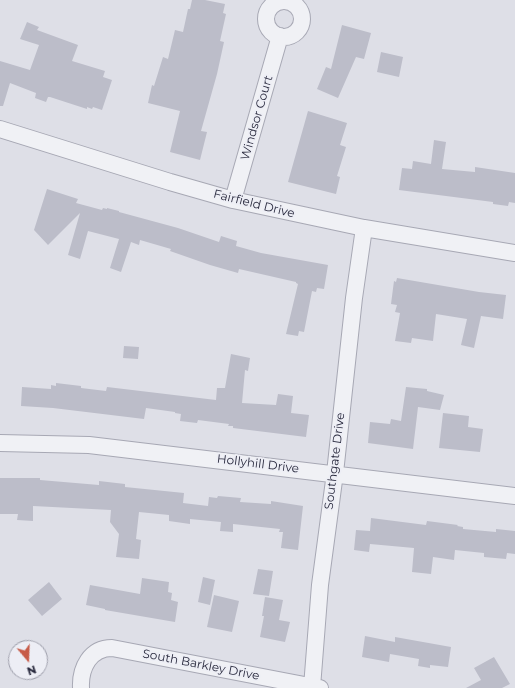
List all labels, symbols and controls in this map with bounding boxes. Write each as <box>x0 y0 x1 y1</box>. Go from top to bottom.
street label: Windsor Court <box>238 74 276 162</box>
street label: Fairfield Drive <box>212 187 296 221</box>
street label: Southgate Drive <box>322 412 348 510</box>
street label: Hollyhill Drive <box>216 452 300 476</box>
north arrow <box>8 640 48 680</box>
street label: South Barkley Drive <box>141 647 261 683</box>
text: N <box>25 662 38 678</box>

